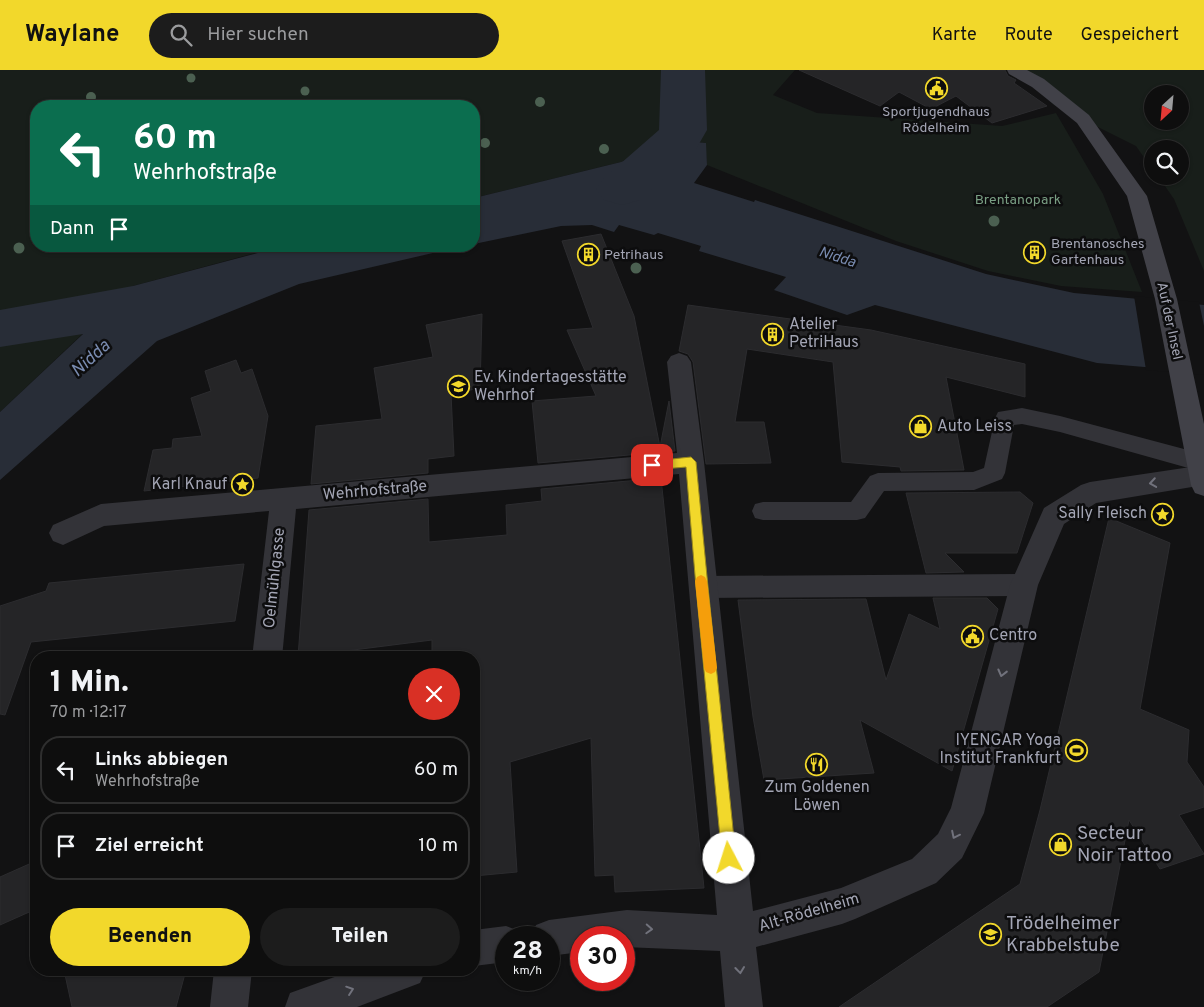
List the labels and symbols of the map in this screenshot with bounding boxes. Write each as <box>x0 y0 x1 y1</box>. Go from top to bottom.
public building icon: Sportjugendhaus Rödelheim <box>924 77 948 101</box>
north arrow <box>1144 85 1189 130</box>
place label: Sportjugendhaus Rödelheim <box>882 104 990 137</box>
park label: Brentanopark <box>975 192 1061 209</box>
place label: Brentanosches Gartenhaus <box>1051 236 1145 269</box>
building icon: Brentanosches Gartenhaus <box>1023 240 1047 264</box>
building icon: Petrihaus <box>576 243 600 267</box>
water label: Nidda <box>816 243 858 273</box>
place label: Petrihaus <box>604 247 664 264</box>
street label: Auf der Insel <box>1152 281 1186 361</box>
place label: Atelier PetriHaus <box>789 315 859 353</box>
building icon: Atelier PetriHaus <box>761 322 785 346</box>
water label: Nidda <box>66 335 116 383</box>
place label: Ev. Kindertagesstätte Wehrhof <box>474 368 627 406</box>
school or university icon: Ev. Kindertagesstätte Wehrhof <box>446 375 470 399</box>
shop icon: Auto Leiss <box>909 415 933 439</box>
place label: Auto Leiss <box>937 417 1012 437</box>
pin <box>631 444 673 486</box>
place icon: Karl Knauf <box>231 473 255 497</box>
place label: Karl Knauf <box>152 475 228 495</box>
street label: Wehrhofstraße <box>322 476 428 506</box>
one-way arrow <box>1149 478 1158 488</box>
place icon: Sally Fleisch <box>1151 502 1175 526</box>
place label: Sally Fleisch <box>1058 504 1147 524</box>
street label: Oelmühlgasse <box>260 527 290 629</box>
public building icon: Centro <box>961 624 985 648</box>
place label: Centro <box>989 626 1037 646</box>
one-way arrow <box>997 669 1008 678</box>
place label: IYENGAR Yoga Institut Frankfurt <box>940 731 1061 769</box>
sports icon: IYENGAR Yoga Institut Frankfurt <box>1065 738 1089 762</box>
restaurant icon: Zum Goldenen Löwen <box>805 752 829 776</box>
place label: Zum Goldenen Löwen <box>764 778 870 816</box>
place label: Secteur Noir Tattoo <box>1077 822 1172 868</box>
one-way arrow <box>952 830 962 839</box>
position arrow <box>702 831 754 883</box>
shop icon: Secteur Noir Tattoo <box>1049 833 1073 857</box>
street label: Alt-Rödelheim <box>756 889 862 937</box>
place label: Trödelheimer Krabbelstube <box>1006 912 1120 958</box>
school or university icon: Trödelheimer Krabbelstube <box>978 923 1002 947</box>
one-way arrow <box>646 924 654 935</box>
speed limit sign: 30 <box>570 926 635 991</box>
one-way arrow <box>734 967 745 975</box>
one-way arrow <box>345 986 354 996</box>

